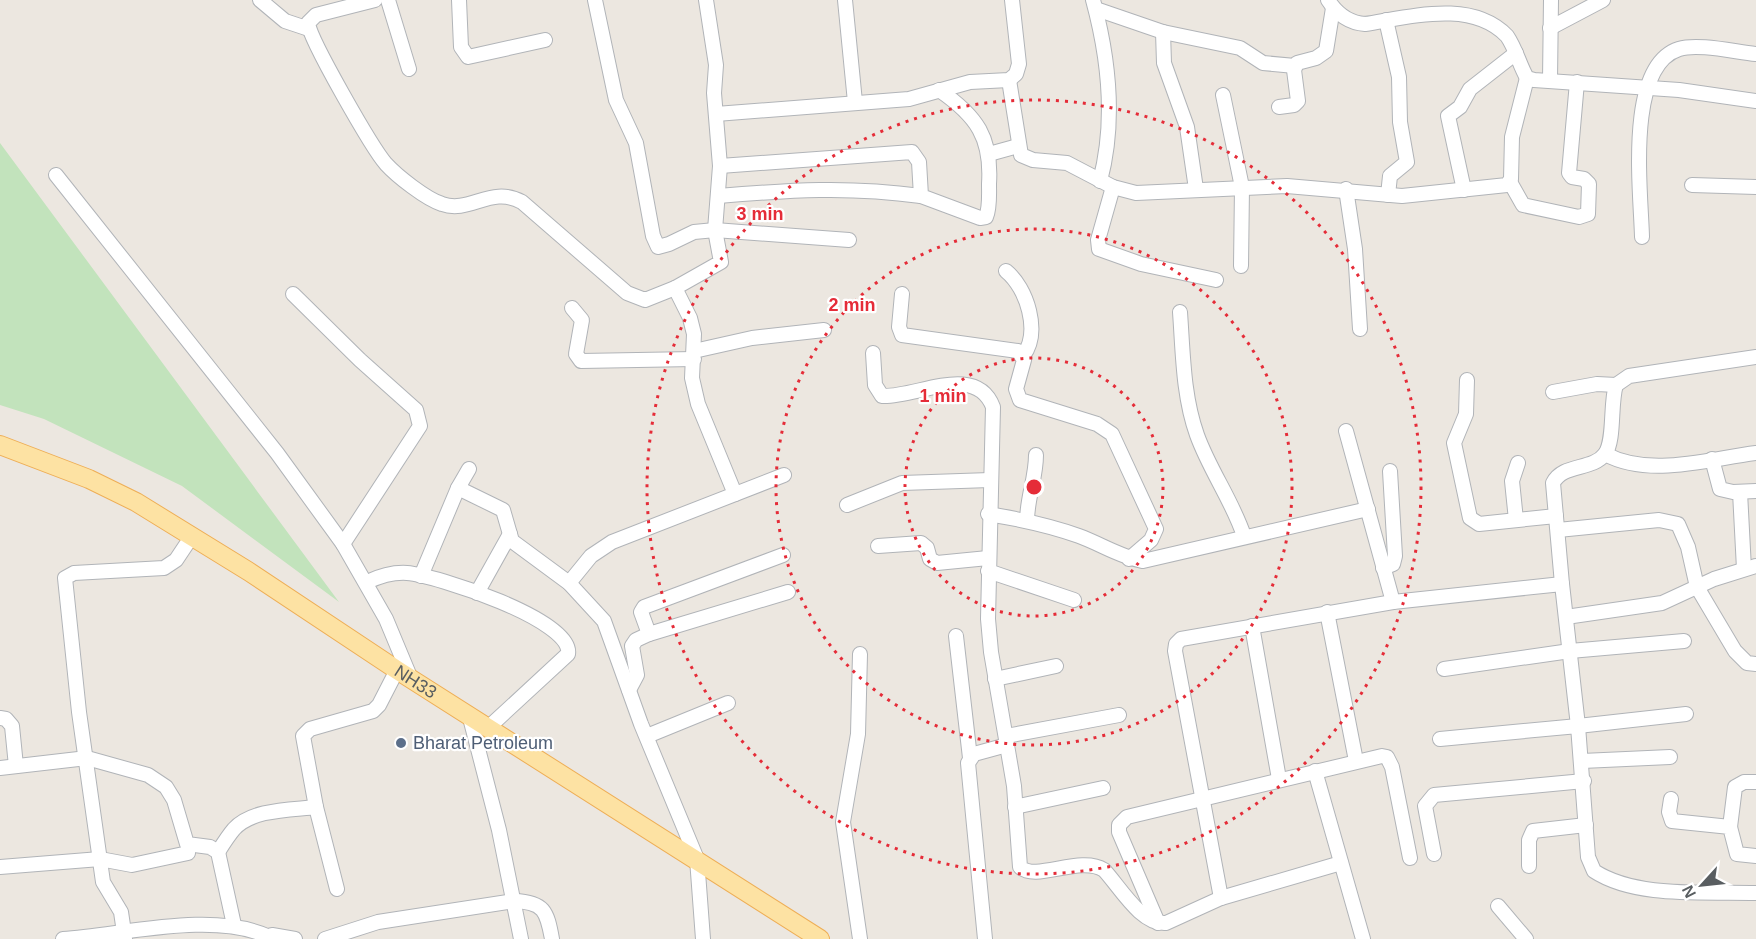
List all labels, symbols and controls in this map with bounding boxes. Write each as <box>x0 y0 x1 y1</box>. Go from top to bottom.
text: 3 min <box>736 204 784 224</box>
text: 2 min <box>828 295 876 315</box>
text: 1 min <box>919 386 967 406</box>
centre of rings <box>1024 477 1044 497</box>
street label: NH33 <box>391 661 440 703</box>
place label: Bharat Petroleum <box>413 733 553 753</box>
marker: Bharat Petroleum <box>394 736 408 750</box>
north arrow <box>1672 855 1732 915</box>
text: N <box>1679 883 1699 901</box>

